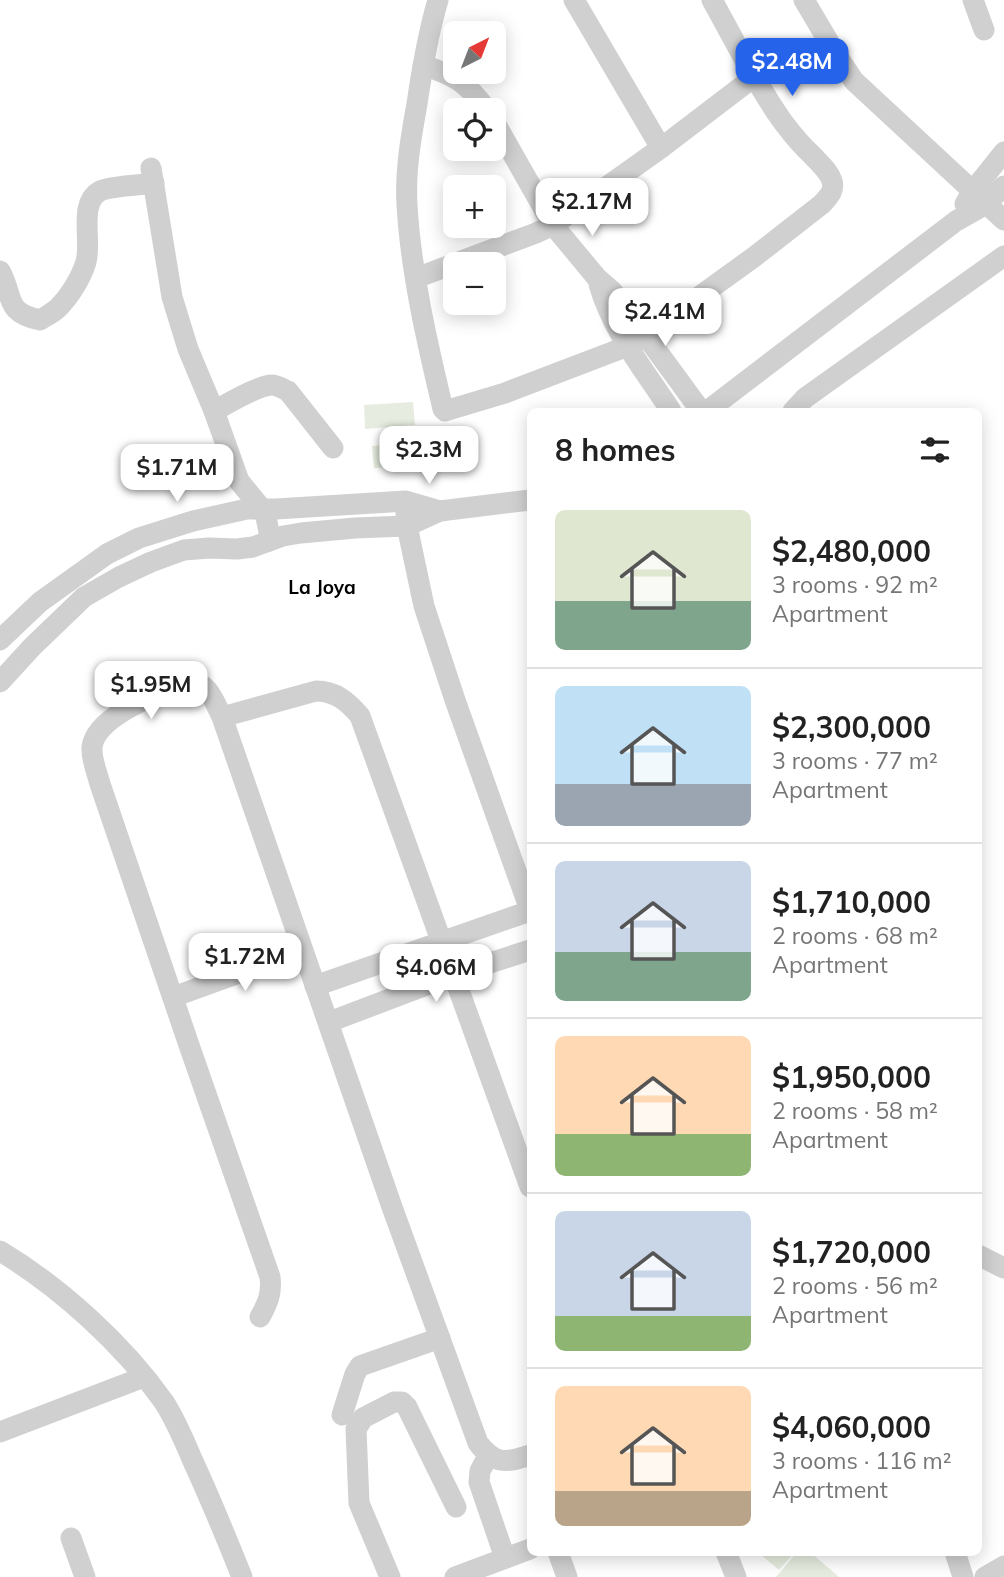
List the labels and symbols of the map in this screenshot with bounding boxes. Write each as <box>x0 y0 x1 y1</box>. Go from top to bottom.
north arrow <box>443 21 506 84</box>
pin: $2.48M <box>735 38 849 98</box>
pin: $2.17M <box>535 178 649 238</box>
pin: $2.41M <box>608 288 722 348</box>
pin: $2.3M <box>380 426 478 486</box>
pin: $1.71M <box>120 444 234 504</box>
district label: La Joya <box>288 575 356 599</box>
pin: $1.95M <box>94 662 208 721</box>
pin: $1.72M <box>188 934 302 993</box>
pin: $4.06M <box>379 944 493 1004</box>

